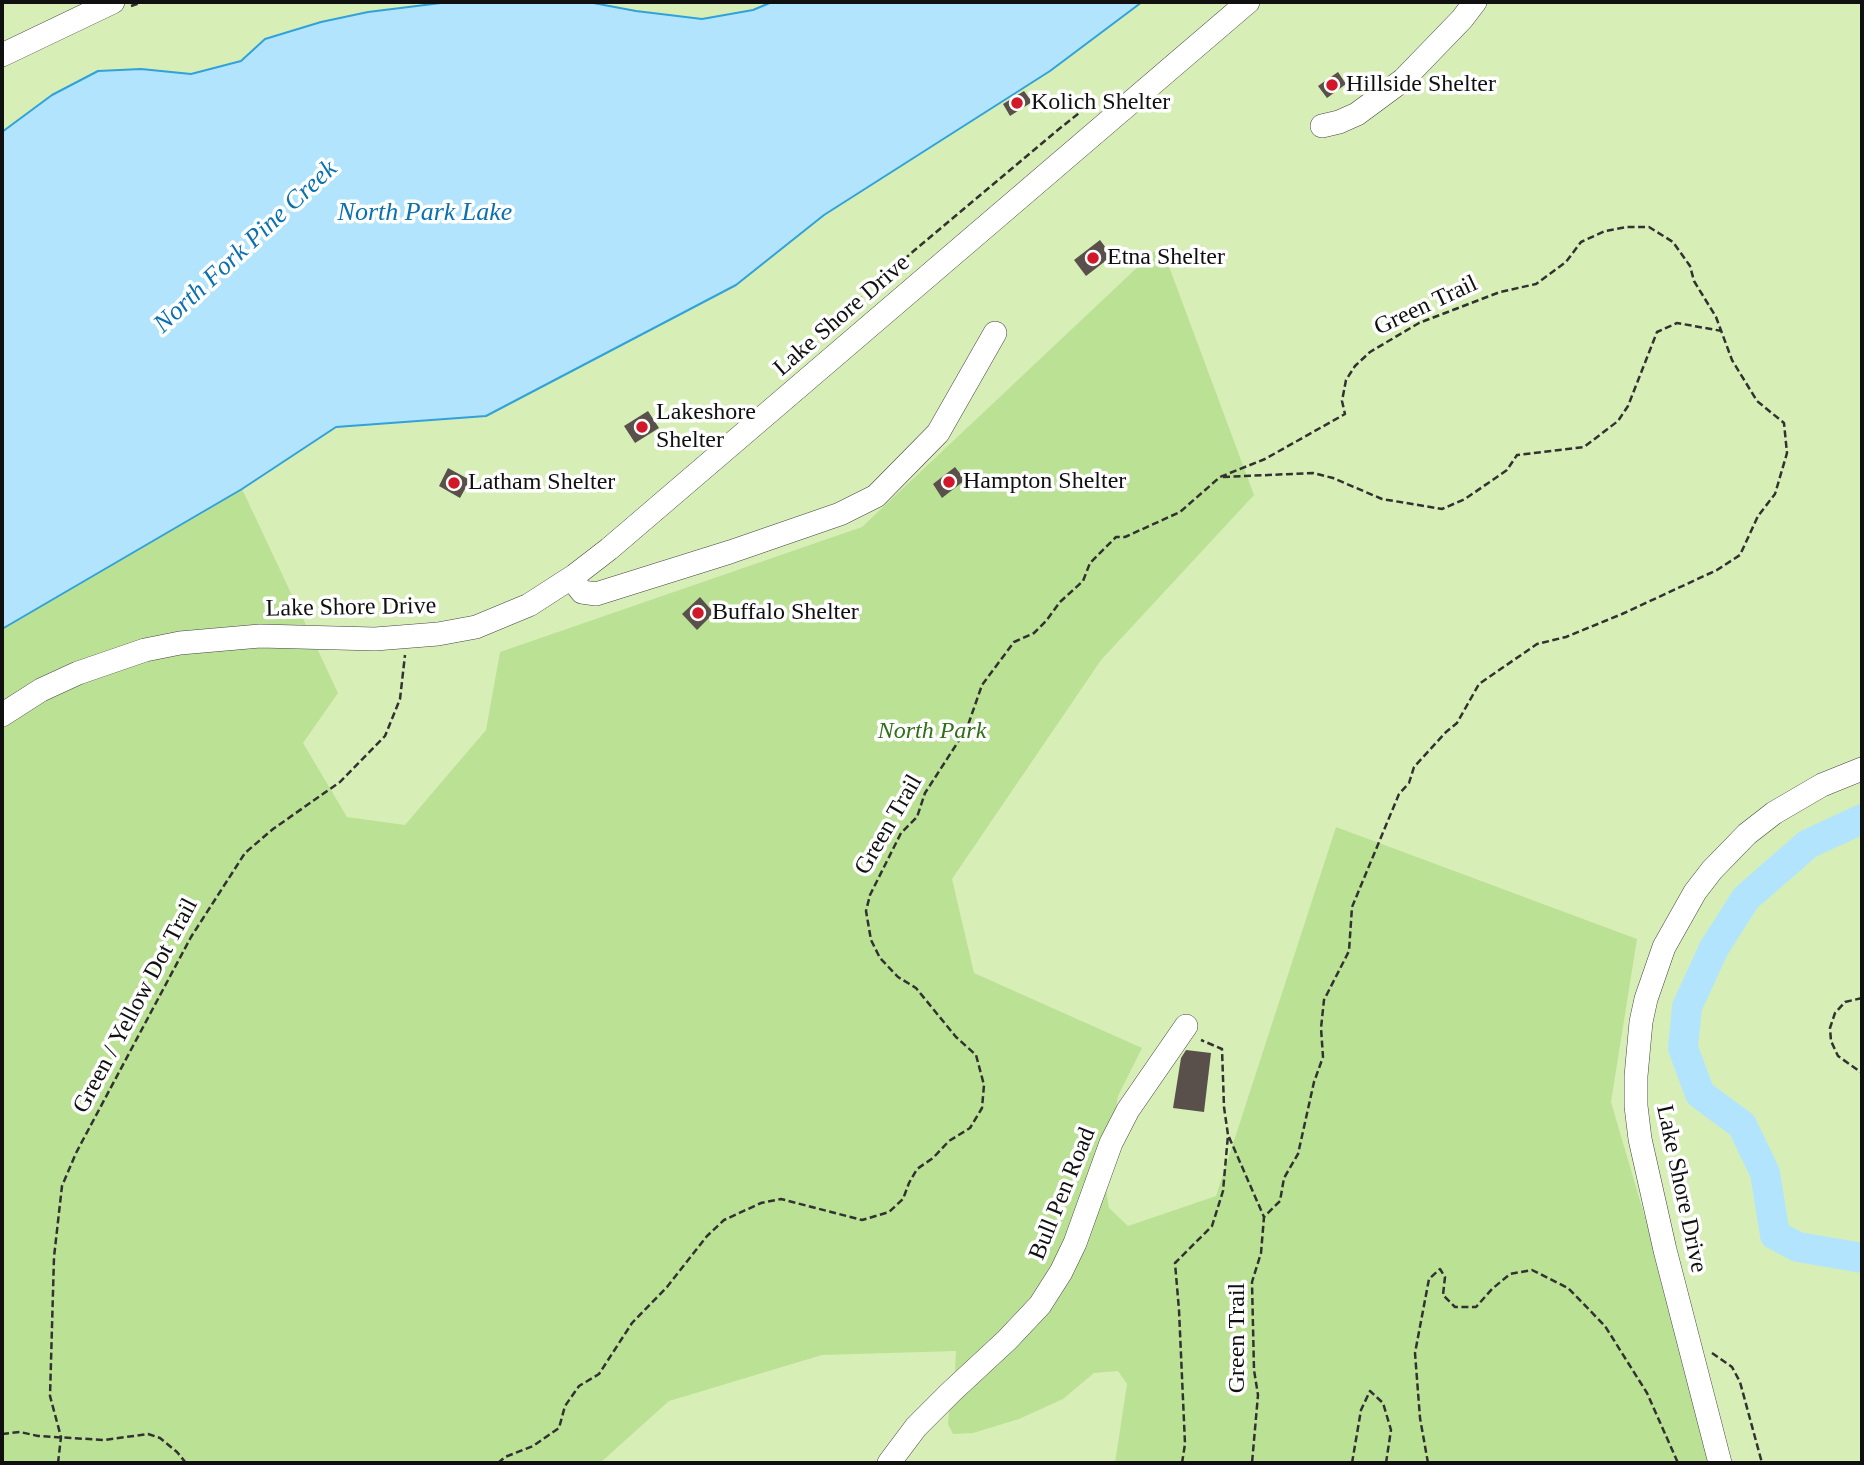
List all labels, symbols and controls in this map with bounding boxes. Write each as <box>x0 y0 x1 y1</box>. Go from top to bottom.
place label: Hillside Shelter <box>1346 71 1496 99</box>
marker: Hillside Shelter <box>1324 77 1340 93</box>
place label: Kolich Shelter <box>1031 89 1170 117</box>
marker: Kolich Shelter <box>1009 95 1025 111</box>
water label: North Fork Pine Creek <box>148 154 344 340</box>
water label: North Park Lake <box>338 197 512 229</box>
place label: Etna Shelter <box>1107 244 1225 272</box>
street label: Lake Shore Drive <box>768 249 916 383</box>
marker: Etna Shelter <box>1085 250 1101 266</box>
street label: Green Trail <box>1370 270 1482 342</box>
place label: Lakeshore Shelter <box>656 399 756 455</box>
marker: Lakeshore Shelter <box>634 419 650 435</box>
place label: Hampton Shelter <box>963 468 1126 496</box>
place label: Latham Shelter <box>468 469 615 497</box>
marker: Hampton Shelter <box>941 474 957 490</box>
marker: Latham Shelter <box>446 475 462 491</box>
street label: Lake Shore Drive <box>265 592 437 624</box>
place label: Buffalo Shelter <box>712 599 859 627</box>
marker: Buffalo Shelter <box>690 605 706 621</box>
park label: North Park <box>878 718 986 746</box>
street label: Green Trail <box>849 770 929 880</box>
street label: Green / Yellow Dot Trail <box>67 894 205 1118</box>
street label: Lake Shore Drive <box>1649 1103 1713 1275</box>
street label: Bull Pen Road <box>1023 1124 1103 1264</box>
street label: Green Trail <box>1224 1283 1252 1393</box>

